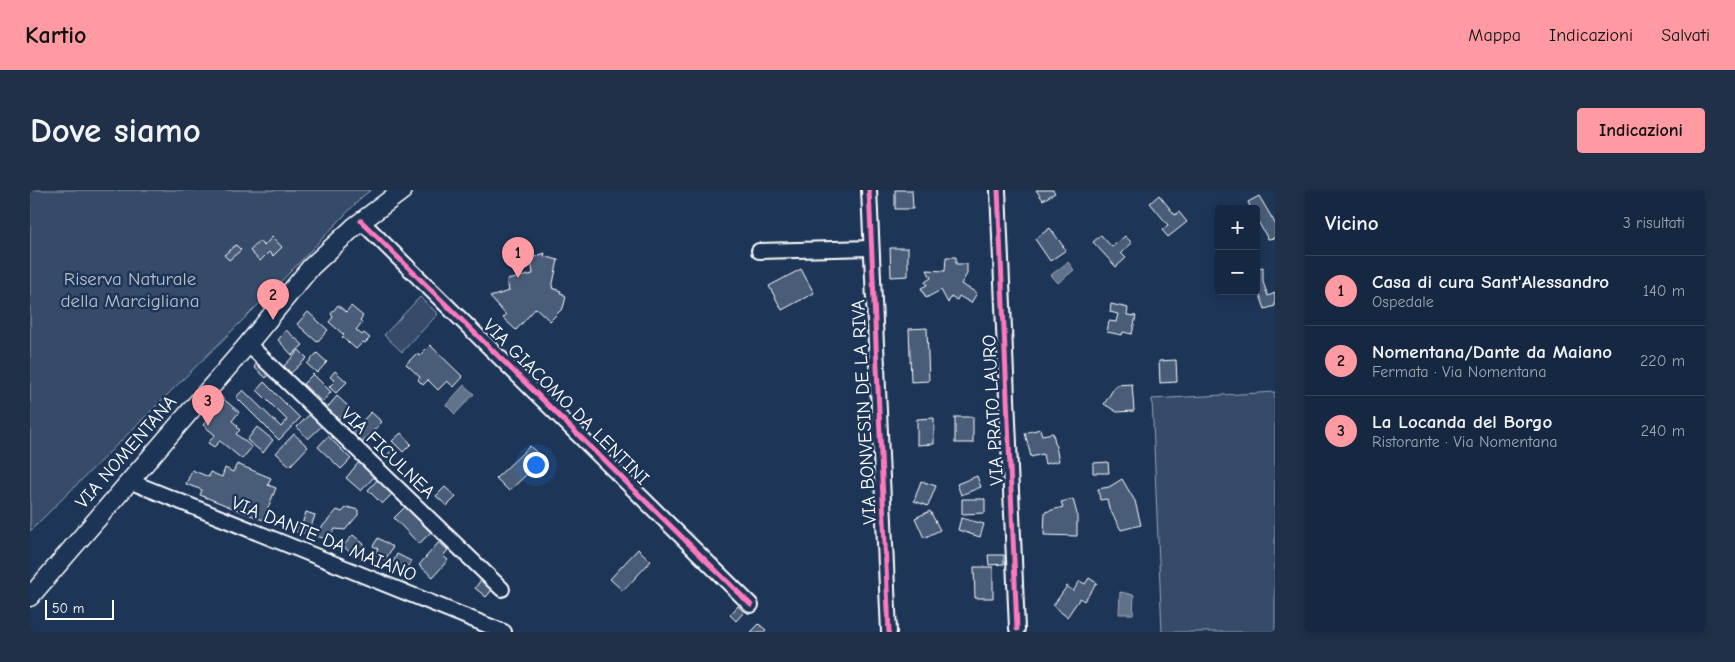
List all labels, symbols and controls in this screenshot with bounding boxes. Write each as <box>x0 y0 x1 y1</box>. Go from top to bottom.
text: Kartio <box>25 21 87 49</box>
text: Mappa <box>1468 25 1521 46</box>
text: Indicazioni <box>1549 25 1633 46</box>
text: Salvati <box>1661 25 1710 46</box>
button: Indicazioni <box>1577 108 1705 153</box>
text: Dove siamo <box>30 110 201 151</box>
map controls <box>1215 205 1260 295</box>
button: + <box>1215 205 1260 250</box>
text: Vicino <box>1325 211 1379 235</box>
text: 3 risultati <box>1623 214 1685 232</box>
pin: 1 <box>502 237 534 278</box>
button: − <box>1215 250 1260 295</box>
park label: Riserva Naturale della Marcigliana <box>61 268 199 312</box>
text: Casa di cura Sant'Alessandro <box>1372 271 1609 293</box>
pin: 2 <box>257 279 289 320</box>
text: 1 <box>1338 282 1344 300</box>
text: 140 m <box>1643 282 1685 300</box>
text: Ospedale <box>1372 293 1434 311</box>
street label: VIA BONVESIN DE LA RIVA <box>847 299 881 525</box>
street label: VIA GIACOMO DA LENTINI <box>479 315 653 489</box>
street label: VIA PRATO LAURO <box>978 334 1008 486</box>
text: Nomentana/Dante da Maiano <box>1372 341 1612 363</box>
text: 2 <box>1337 352 1345 370</box>
text: 220 m <box>1640 352 1685 370</box>
text: Fermata · Via Nomentana <box>1372 363 1546 381</box>
pin: 3 <box>192 385 224 426</box>
street label: VIA NOMENTANA <box>71 391 181 513</box>
street label: VIA FICULNEA <box>336 403 440 503</box>
text: La Locanda del Borgo <box>1372 411 1552 433</box>
text: 3 <box>1337 422 1345 440</box>
text: 240 m <box>1641 422 1685 440</box>
text: Ristorante · Via Nomentana <box>1372 433 1558 451</box>
your location <box>523 452 549 478</box>
street label: VIA DANTE DA MAIANO <box>228 492 420 586</box>
scale bar <box>45 597 114 620</box>
text: 50 m <box>52 600 84 617</box>

